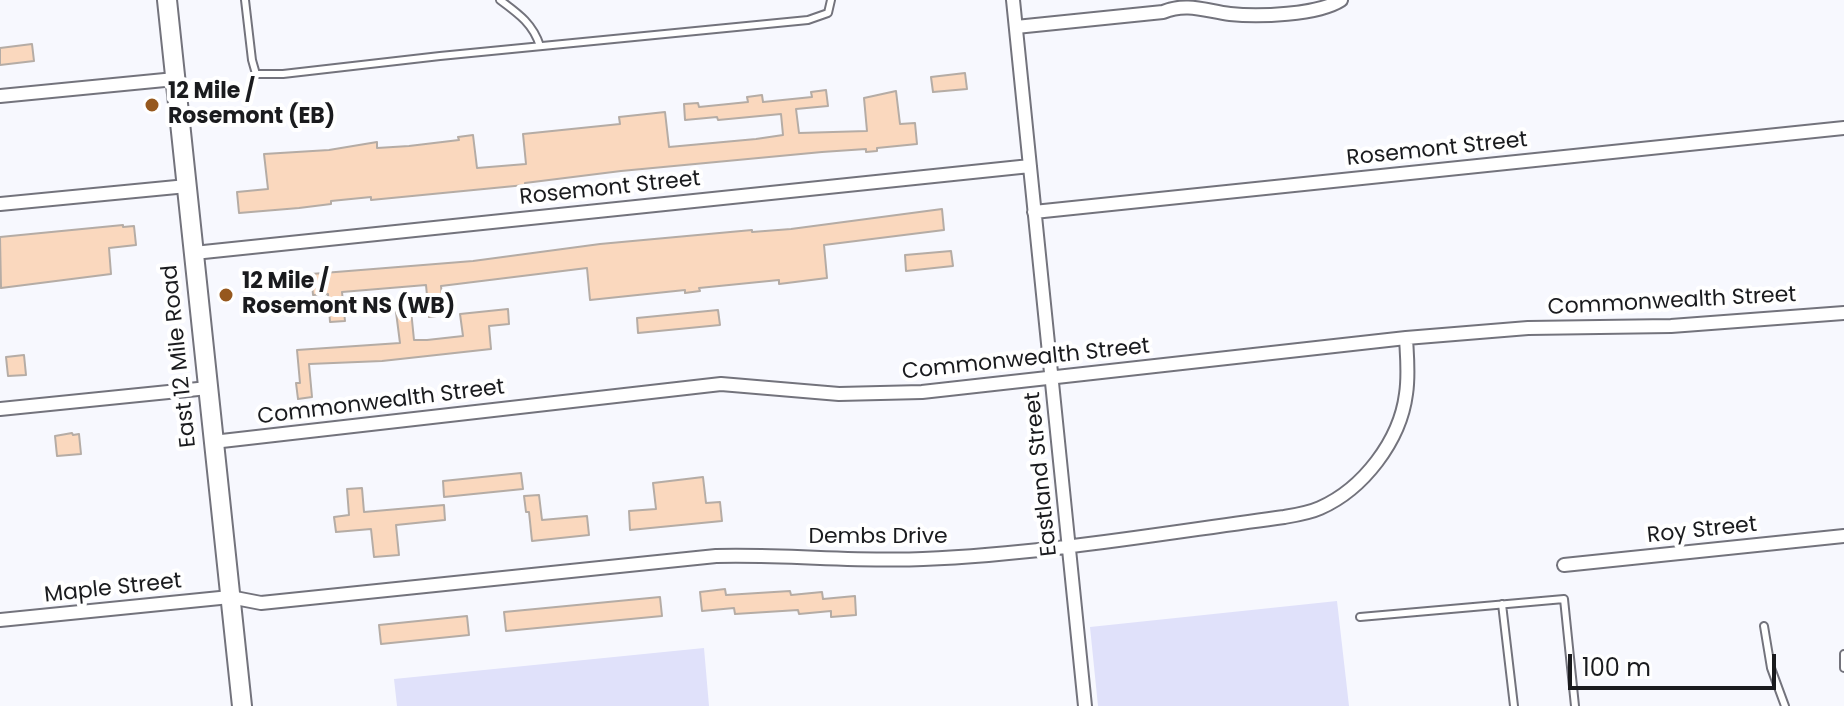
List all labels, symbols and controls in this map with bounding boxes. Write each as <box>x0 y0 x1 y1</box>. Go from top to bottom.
place label: 12 Mile / Rosemont (EB) <box>168 79 335 130</box>
marker: 12 Mile / Rosemont (EB) <box>143 96 161 114</box>
street label: Rosemont Street <box>1345 127 1529 173</box>
street label: Rosemont Street <box>518 166 702 212</box>
street label: East 12 Mile Road <box>157 263 203 449</box>
place label: 12 Mile / Rosemont NS (WB) <box>242 269 455 320</box>
street label: Commonwealth Street <box>1547 282 1797 322</box>
marker: 12 Mile / Rosemont NS (WB) <box>217 286 235 304</box>
street label: Commonwealth Street <box>901 334 1151 386</box>
street label: Commonwealth Street <box>256 375 506 431</box>
street label: Eastland Street <box>1020 390 1064 558</box>
street label: Roy Street <box>1646 512 1758 550</box>
street label: Dembs Drive <box>808 524 948 550</box>
street label: Maple Street <box>43 569 183 609</box>
scale bar <box>1572 638 1780 688</box>
text: 100 m <box>1582 651 1651 684</box>

